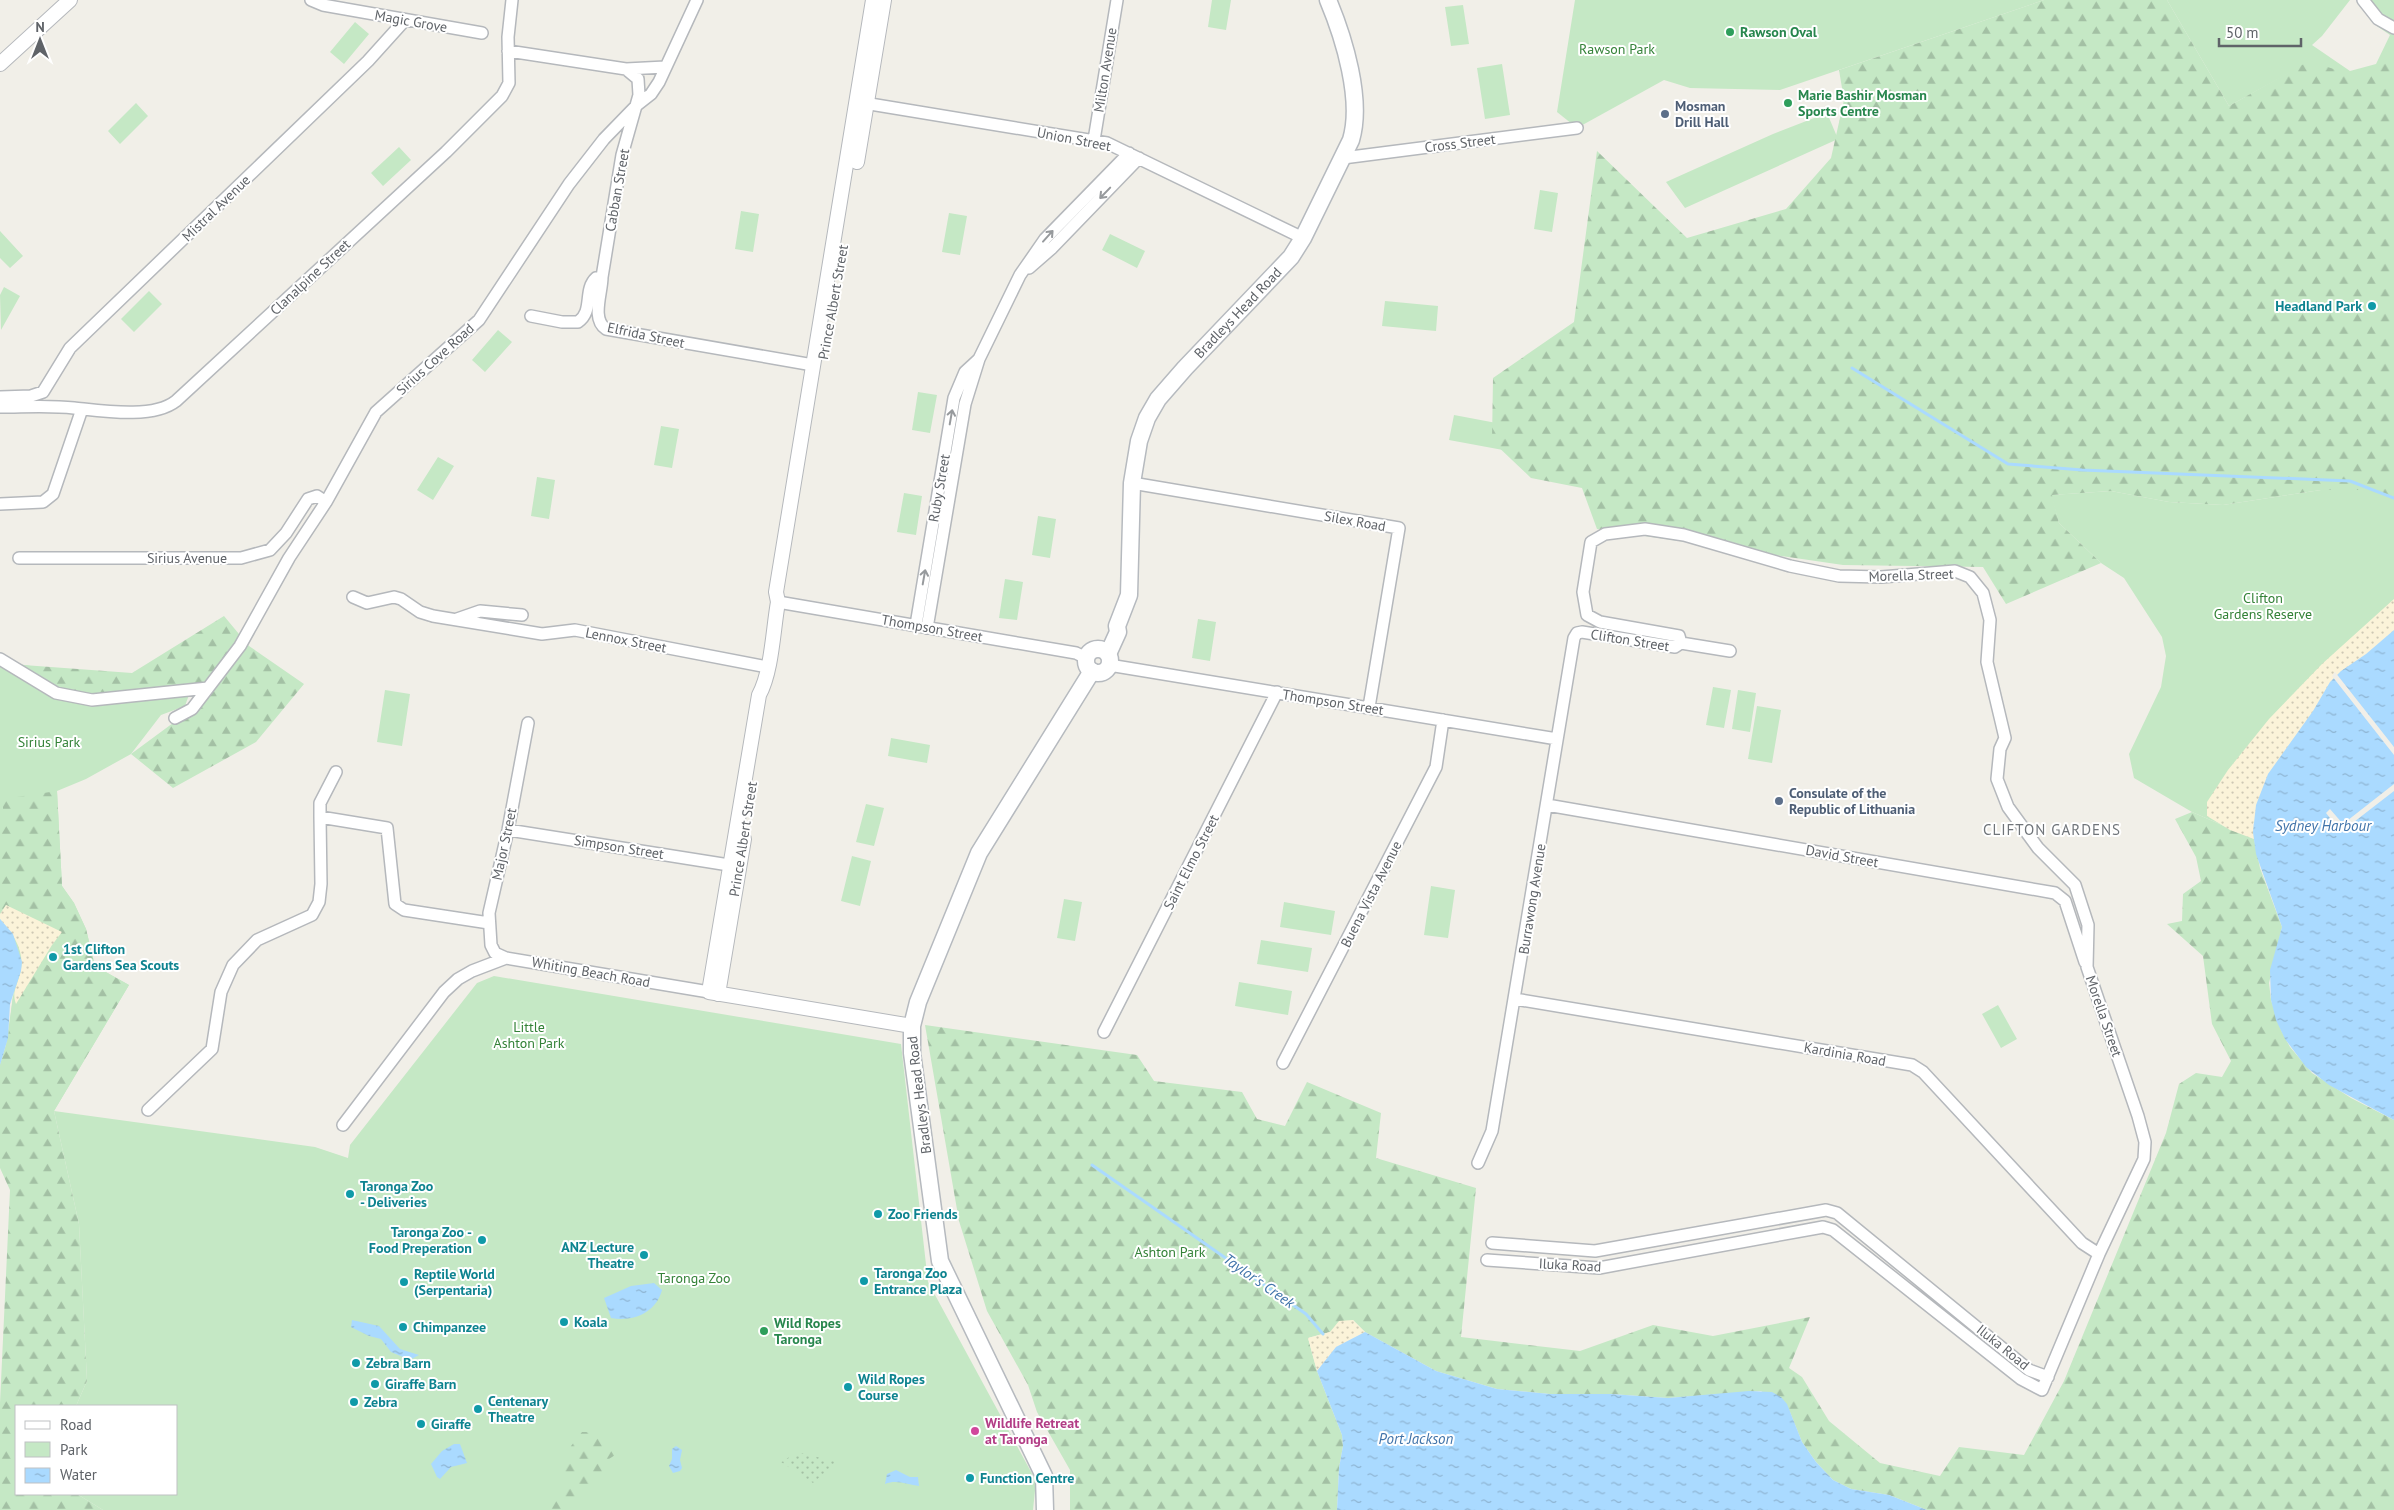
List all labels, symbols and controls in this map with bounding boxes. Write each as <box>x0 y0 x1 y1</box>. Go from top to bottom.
street label: Magic Grove <box>373 6 449 36</box>
north arrow <box>15 15 65 65</box>
scale bar <box>2219 15 2302 47</box>
text: N <box>35 18 45 36</box>
place label: Rawson Oval <box>1740 23 1818 41</box>
text: 50 m <box>2226 23 2259 42</box>
street label: Milton Avenue <box>1089 26 1121 114</box>
marker: Rawson Oval <box>1724 26 1736 38</box>
park label: Rawson Park <box>1579 40 1655 58</box>
place label: Marie Bashir Mosman Sports Centre <box>1798 86 1927 120</box>
place label: Mosman Drill Hall <box>1675 97 1730 131</box>
marker: Marie Bashir Mosman Sports Centre <box>1782 97 1794 109</box>
marker: Mosman Drill Hall <box>1659 108 1671 120</box>
street label: Union Street <box>1035 123 1113 155</box>
street label: Cross Street <box>1424 130 1497 156</box>
street label: Cabban Street <box>601 147 633 233</box>
street label: Mistral Avenue <box>178 171 254 245</box>
one-way arrow <box>1100 186 1112 198</box>
one-way arrow <box>1042 229 1054 242</box>
street label: Clanalpine Street <box>266 235 354 319</box>
street label: Prince Albert Street <box>814 243 852 361</box>
street label: Bradleys Head Road <box>1190 263 1285 362</box>
place label: Headland Park <box>2275 297 2362 315</box>
marker: Headland Park <box>2366 300 2378 312</box>
street label: Elfrida Street <box>606 318 687 352</box>
street label: Sirius Cove Road <box>392 319 478 399</box>
one-way arrow <box>946 409 956 425</box>
street label: Ruby Street <box>924 452 954 523</box>
street label: Silex Road <box>1323 507 1387 535</box>
street label: Sirius Avenue <box>147 549 227 567</box>
street label: Morella Street <box>1868 565 1954 585</box>
one-way arrow <box>919 570 929 586</box>
park label: Clifton Gardens Reserve <box>2214 589 2312 623</box>
street label: Thompson Street <box>880 610 984 646</box>
street label: Lennox Street <box>584 623 668 657</box>
street label: Clifton Street <box>1589 625 1671 655</box>
street label: Thompson Street <box>1281 685 1385 719</box>
park label: Sirius Park <box>18 733 81 751</box>
street label: Prince Albert Street <box>725 780 761 898</box>
place label: Consulate of the Republic of Lithuania <box>1789 784 1915 818</box>
marker: Consulate of the Republic of Lithuania <box>1773 795 1785 807</box>
street label: Major Street <box>488 806 520 882</box>
street label: Saint Elmo Street <box>1159 811 1223 913</box>
water label: Sydney Harbour <box>2275 816 2372 835</box>
district label: CLIFTON GARDENS <box>1983 820 2121 839</box>
street label: Simpson Street <box>573 831 665 863</box>
street label: Buena Vista Avenue <box>1336 838 1406 950</box>
street label: David Street <box>1804 841 1880 871</box>
street label: Burrawong Avenue <box>1514 842 1550 956</box>
place label: 1st Clifton Gardens Sea Scouts <box>63 940 179 974</box>
marker: 1st Clifton Gardens Sea Scouts <box>47 951 59 963</box>
street label: Whiting Beach Road <box>530 953 652 991</box>
street label: Morella Street <box>2082 973 2126 1059</box>
park label: Little Ashton Park <box>494 1018 565 1052</box>
street label: Bradleys Head Road <box>903 1035 935 1155</box>
street label: Kardinia Road <box>1803 1038 1887 1070</box>
place label: Taronga Zoo - Deliveries <box>360 1177 434 1211</box>
marker: Taronga Zoo - Deliveries <box>344 1188 356 1200</box>
place label: Zoo Friends <box>888 1205 958 1223</box>
marker: Zoo Friends <box>872 1208 884 1220</box>
place label: Taronga Zoo - Food Preperation <box>369 1223 472 1257</box>
marker: Taronga Zoo - Food Preperation <box>476 1234 488 1246</box>
place label: ANZ Lecture Theatre <box>561 1238 634 1272</box>
park label: Ashton Park <box>1135 1243 1206 1261</box>
marker: ANZ Lecture Theatre <box>638 1249 650 1261</box>
water label: Taylor's Creek <box>1220 1249 1300 1313</box>
street label: Iluka Road <box>1538 1254 1602 1276</box>
place label: Taronga Zoo Entrance Plaza <box>874 1264 962 1298</box>
place label: Reptile World (Serpentaria) <box>414 1265 495 1299</box>
park label: Taronga Zoo <box>658 1269 730 1287</box>
marker: Taronga Zoo Entrance Plaza <box>858 1275 870 1287</box>
marker: Reptile World (Serpentaria) <box>398 1276 410 1288</box>
place label: Koala <box>574 1313 608 1331</box>
place label: Wild Ropes Taronga <box>774 1314 841 1348</box>
marker: Koala <box>558 1316 570 1328</box>
place label: Chimpanzee <box>413 1318 486 1336</box>
street label: Iluka Road <box>1973 1320 2033 1374</box>
marker: Chimpanzee <box>397 1321 409 1333</box>
marker: Wild Ropes Taronga <box>758 1325 770 1337</box>
place label: Zebra Barn <box>366 1354 431 1372</box>
marker: Zebra Barn <box>350 1357 362 1369</box>
place label: Wild Ropes Course <box>858 1370 925 1404</box>
place label: Giraffe Barn <box>385 1375 456 1393</box>
marker: Giraffe Barn <box>369 1378 381 1390</box>
marker: Wild Ropes Course <box>842 1381 854 1393</box>
place label: Centenary Theatre <box>488 1392 548 1426</box>
place label: Zebra <box>364 1393 398 1411</box>
marker: Zebra <box>348 1396 360 1408</box>
marker: Centenary Theatre <box>472 1403 484 1415</box>
legend <box>15 1405 178 1495</box>
place label: Wildlife Retreat at Taronga <box>985 1414 1079 1448</box>
text: Road <box>60 1415 92 1434</box>
place label: Giraffe <box>431 1415 471 1433</box>
marker: Giraffe <box>415 1418 427 1430</box>
marker: Wildlife Retreat at Taronga <box>969 1425 981 1437</box>
water label: Port Jackson <box>1379 1429 1454 1448</box>
text: Park <box>60 1440 88 1459</box>
text: Water <box>60 1465 97 1484</box>
place label: Function Centre <box>980 1469 1074 1487</box>
marker: Function Centre <box>964 1472 976 1484</box>

